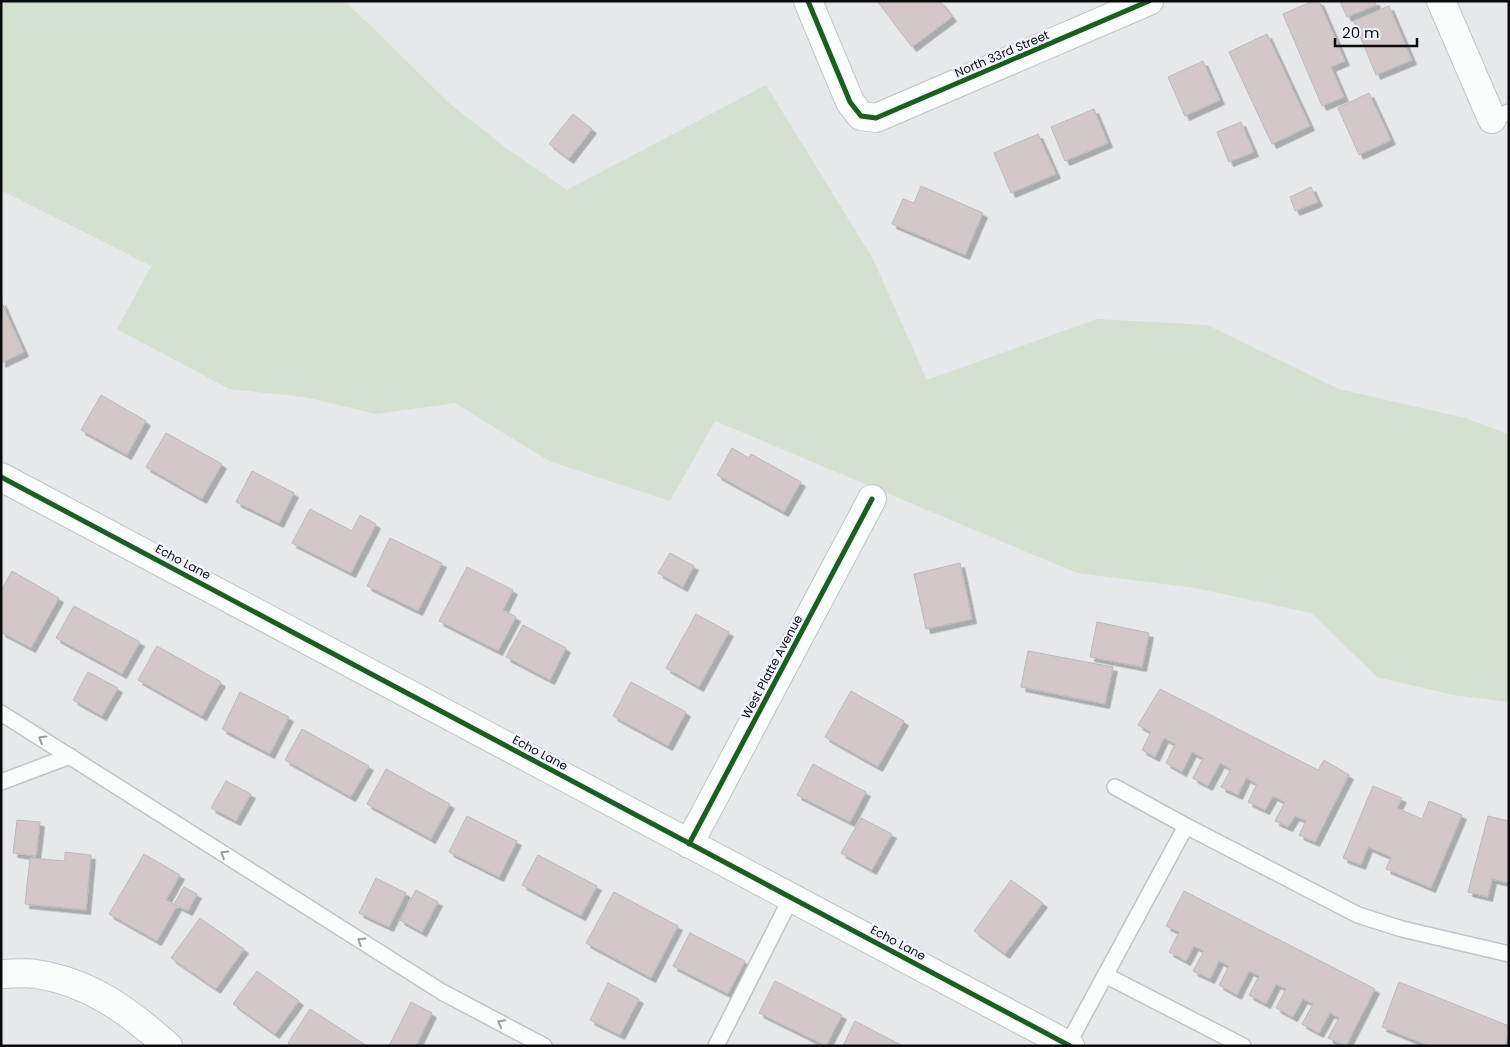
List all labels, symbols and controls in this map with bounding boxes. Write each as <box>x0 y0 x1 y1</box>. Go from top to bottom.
scale bar <box>1335 15 1418 47</box>
text: 20 m <box>1342 22 1380 43</box>
street label: North 33rd Street <box>952 26 1052 81</box>
street label: Echo Lane <box>153 540 214 583</box>
street label: West Platte Avenue <box>737 612 806 722</box>
street label: Echo Lane <box>510 731 571 774</box>
one-way arrow <box>39 735 48 745</box>
one-way arrow <box>220 851 230 860</box>
street label: Echo Lane <box>868 921 929 964</box>
one-way arrow <box>358 938 367 947</box>
one-way arrow <box>497 1020 506 1030</box>

